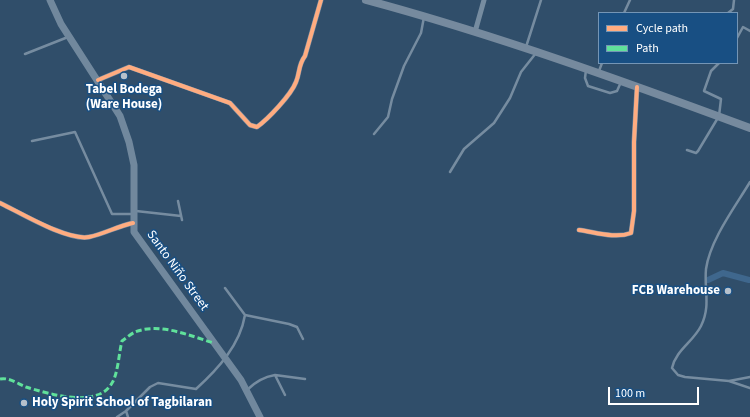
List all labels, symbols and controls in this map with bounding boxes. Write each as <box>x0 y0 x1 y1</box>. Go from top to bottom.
legend <box>598 12 738 64</box>
text: Cycle path <box>636 20 688 37</box>
text: Path <box>636 40 659 57</box>
marker: Tabel Bodega (Ware House) <box>119 71 129 81</box>
place label: Tabel Bodega (Ware House) <box>86 82 162 113</box>
street label: Santo Niño Street <box>143 228 211 314</box>
place label: FCB Warehouse <box>632 283 720 299</box>
marker: FCB Warehouse <box>723 286 733 296</box>
scale bar <box>610 379 701 405</box>
text: 100 m <box>615 385 645 402</box>
place label: Holy Spirit School of Tagbilaran <box>32 395 212 411</box>
marker: Holy Spirit School of Tagbilaran <box>19 398 29 408</box>

